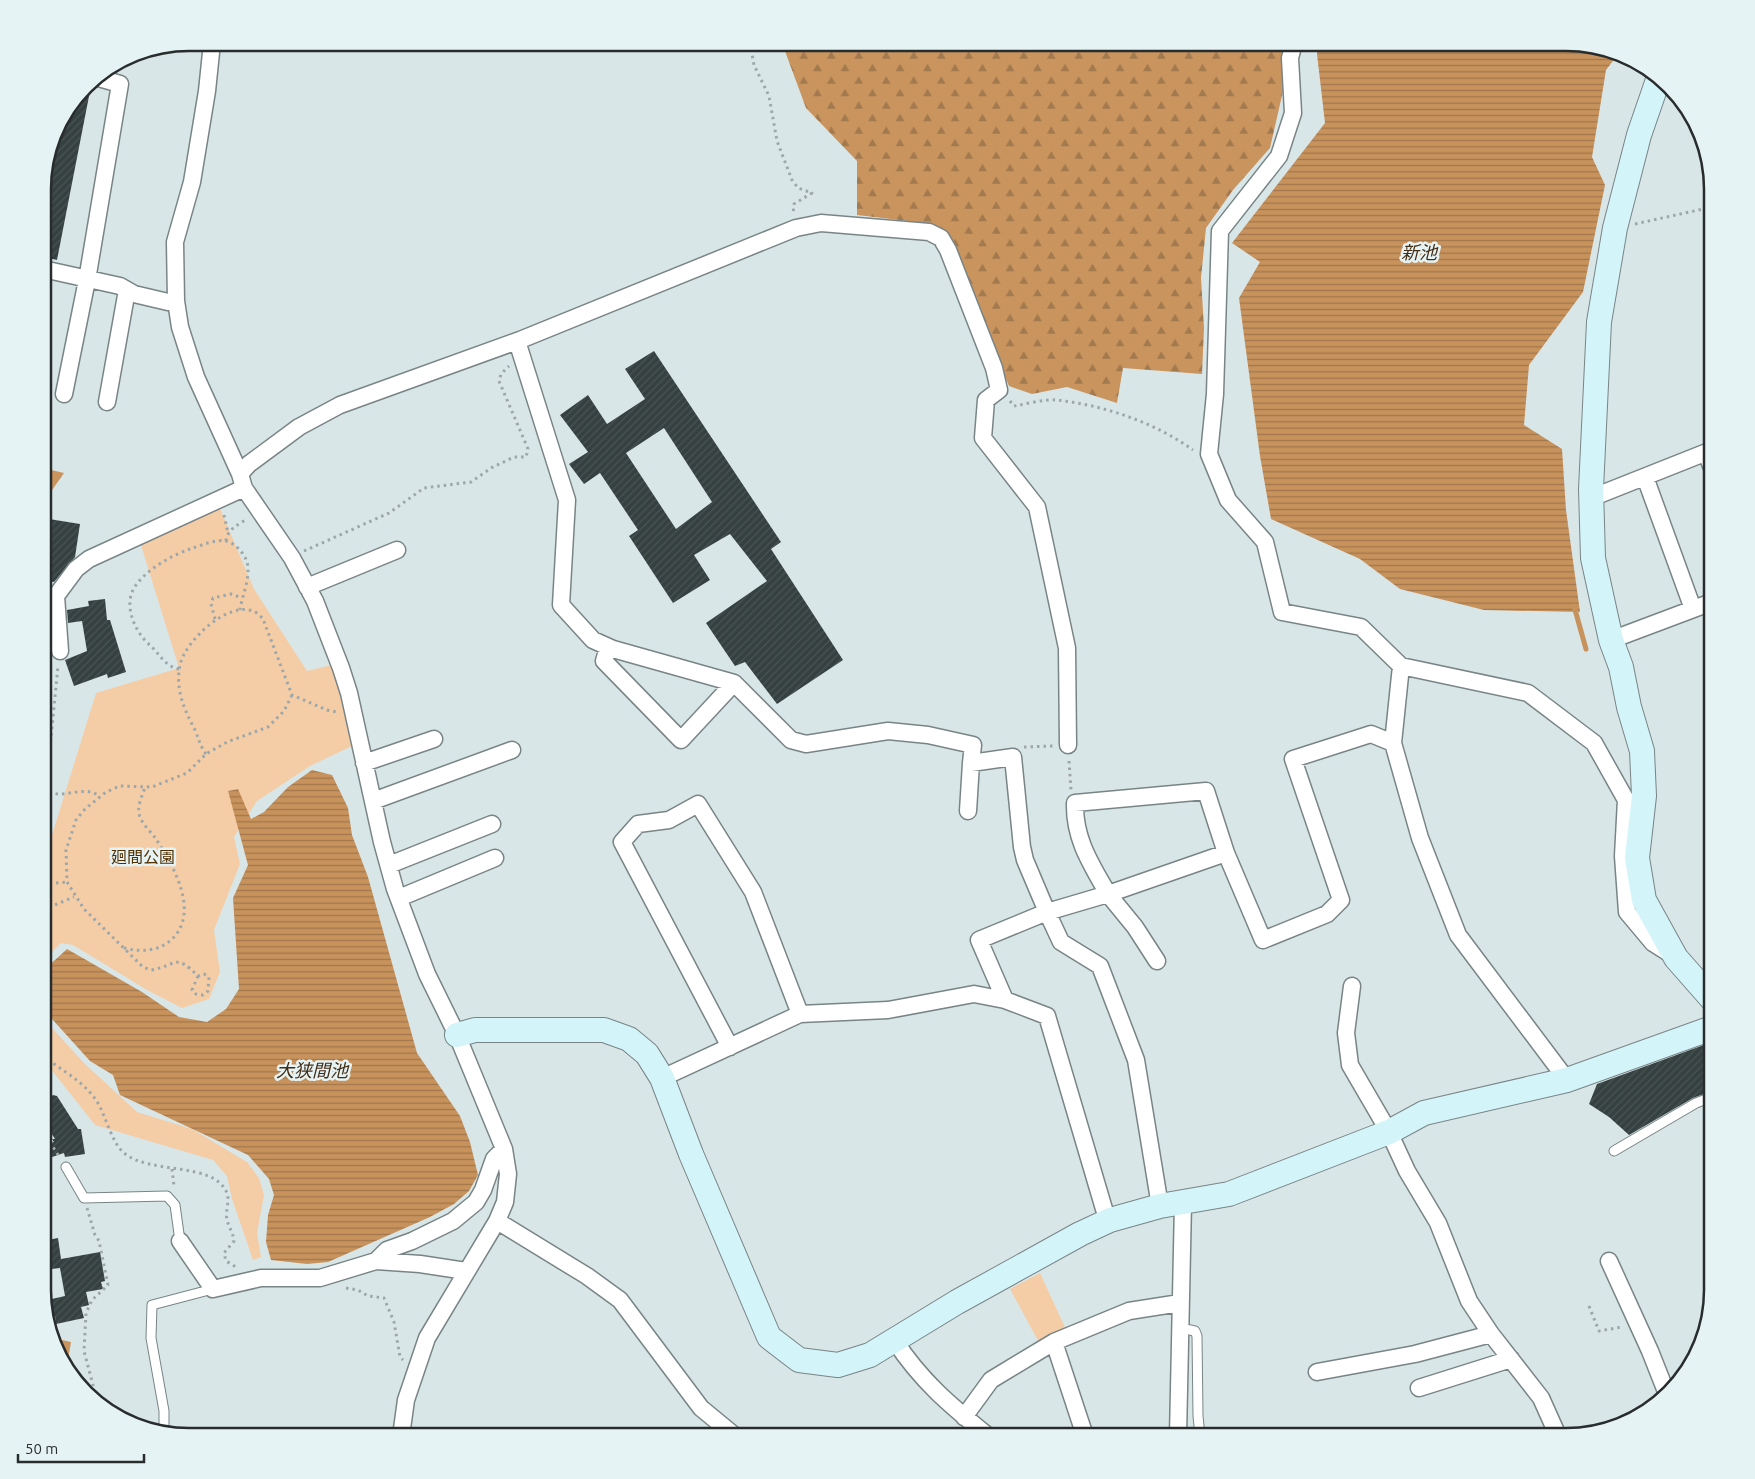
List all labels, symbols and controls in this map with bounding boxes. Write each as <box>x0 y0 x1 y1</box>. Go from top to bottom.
water label: 新池 <box>1401 242 1439 262</box>
park label: 廻間公園 <box>111 848 175 866</box>
water label: 大狭間池 <box>276 1060 350 1080</box>
scale bar <box>18 1432 144 1464</box>
text: 50 m <box>25 1440 58 1457</box>

